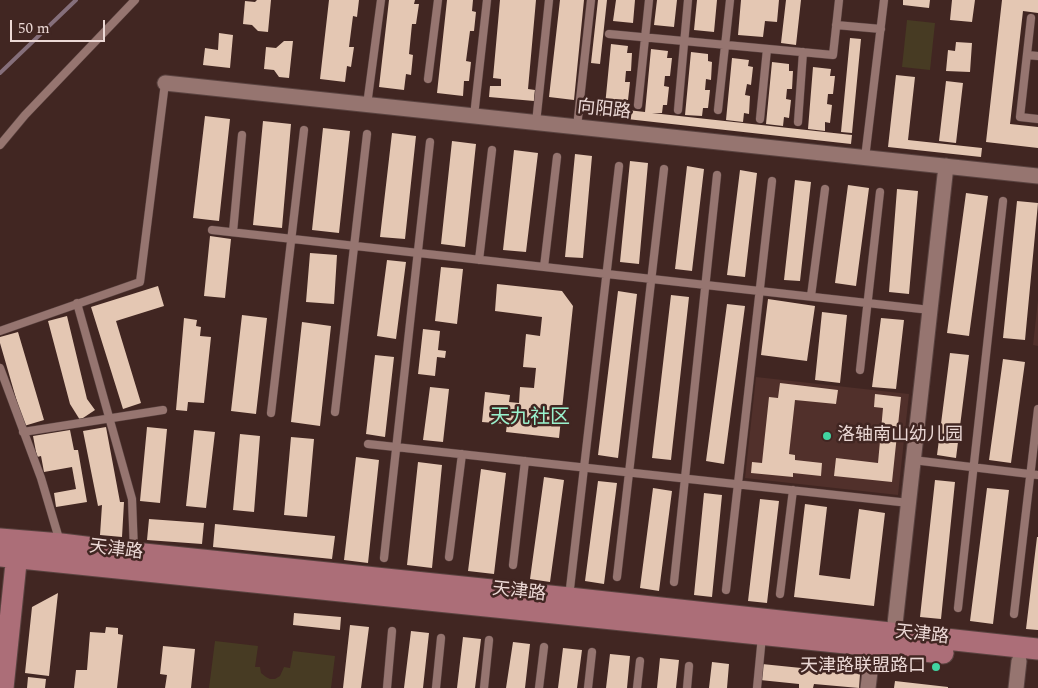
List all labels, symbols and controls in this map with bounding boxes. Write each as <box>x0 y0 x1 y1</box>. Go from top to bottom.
scale bar <box>12 10 108 42</box>
text: 50 m <box>18 17 50 40</box>
street label: 向阳路 <box>576 97 632 125</box>
district label: 天九社区 <box>490 407 570 431</box>
place label: 洛轴南山幼儿园 <box>837 425 963 447</box>
marker: 洛轴南山幼儿园 <box>821 430 833 442</box>
street label: 天津路 <box>88 537 144 565</box>
street label: 天津路 <box>491 579 547 607</box>
street label: 天津路 <box>894 622 950 650</box>
place label: 天津路联盟路口 <box>800 656 926 678</box>
marker: 天津路联盟路口 <box>930 661 942 673</box>

